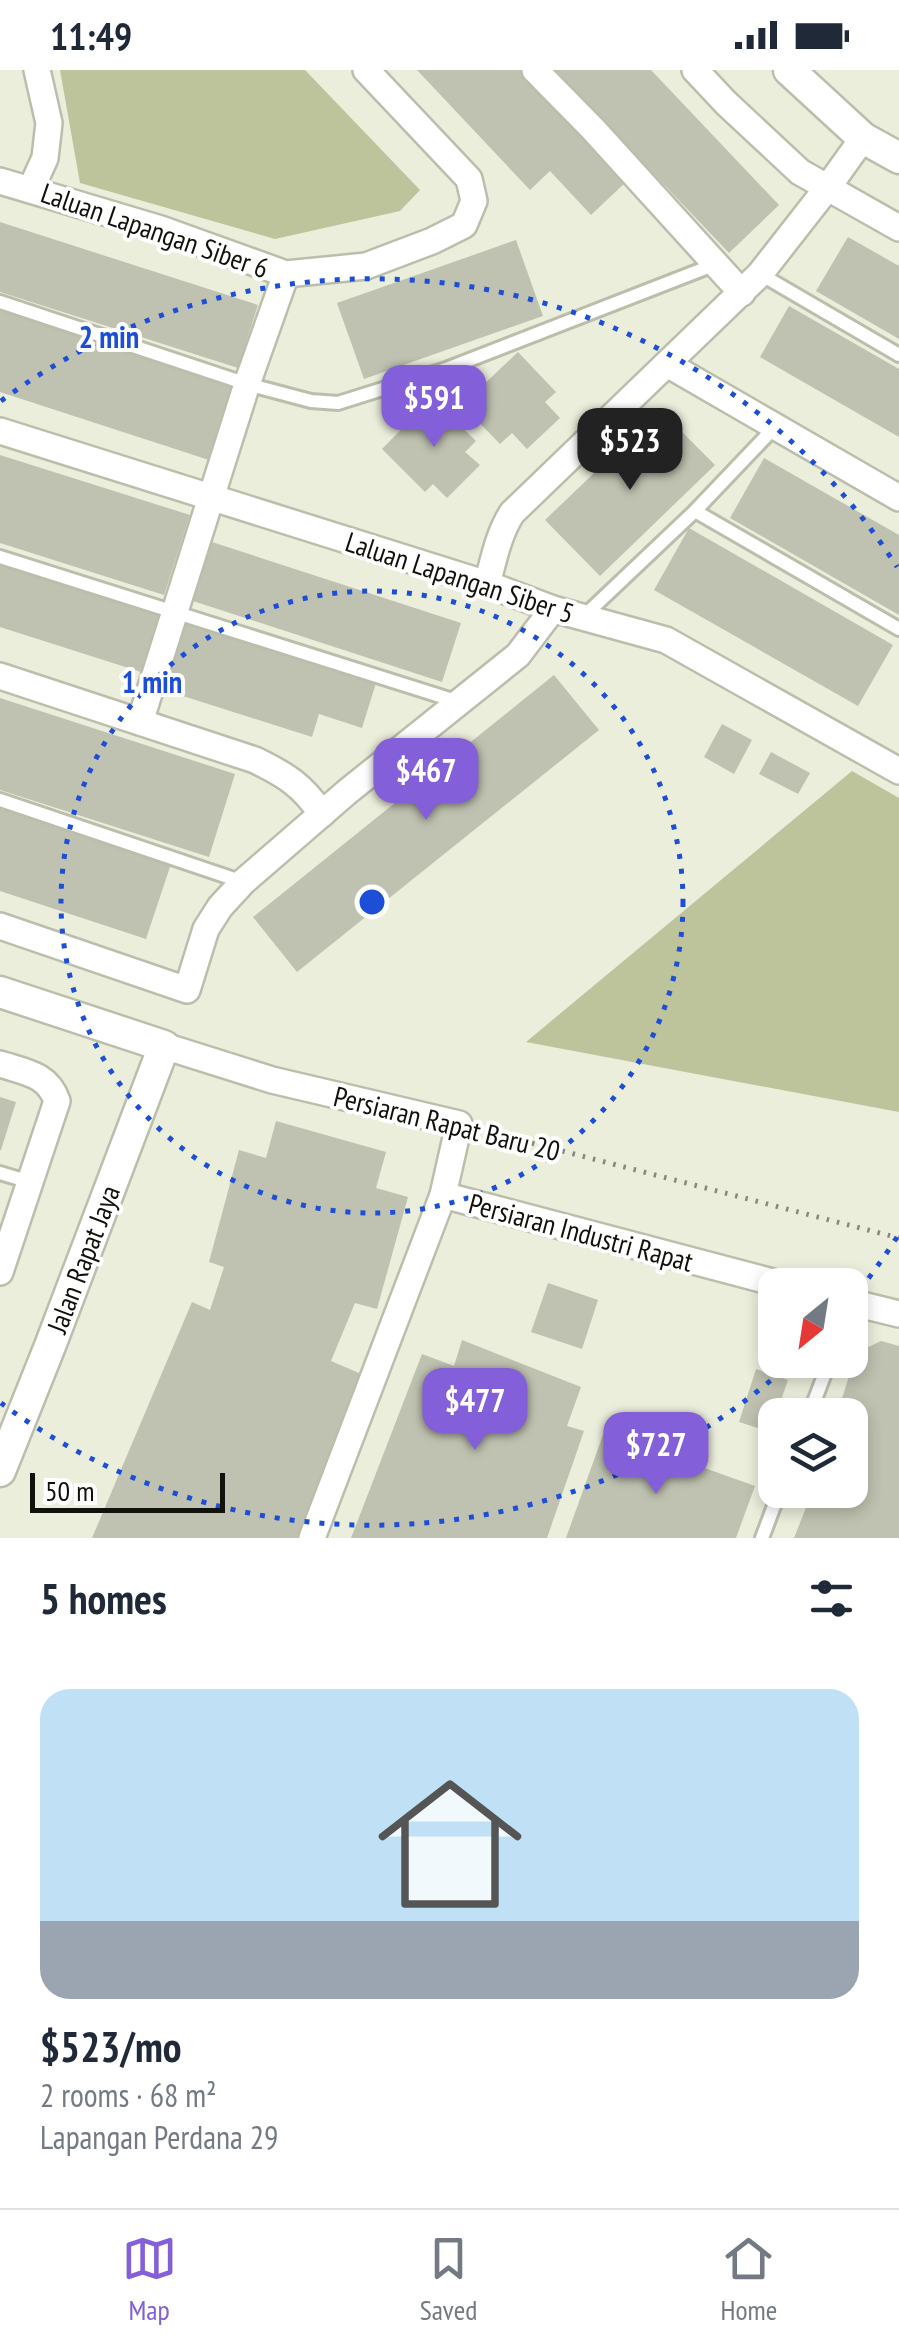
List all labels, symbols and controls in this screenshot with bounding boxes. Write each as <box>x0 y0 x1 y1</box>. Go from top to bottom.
text: 11:49 <box>50 11 132 60</box>
street label: Laluan Lapangan Siber 6 <box>36 174 274 286</box>
text: 2 min <box>79 317 139 356</box>
pin: $591 <box>375 365 493 450</box>
text: $591 <box>403 376 465 418</box>
pin: $523 <box>571 408 689 493</box>
text: $523 <box>599 419 661 461</box>
street label: Laluan Lapangan Siber 5 <box>341 523 579 631</box>
text: 1 min <box>122 662 182 701</box>
pin: $467 <box>367 738 485 823</box>
text: $467 <box>395 749 457 791</box>
centre of rings <box>354 884 390 920</box>
street label: Persiaran Rapat Baru 20 <box>330 1077 564 1169</box>
street label: Jalan Rapat Jaya <box>38 1180 128 1339</box>
street label: Persiaran Industri Rapat <box>465 1184 697 1280</box>
north arrow <box>758 1268 868 1378</box>
map controls <box>758 1268 868 1508</box>
pin: $477 <box>416 1368 534 1453</box>
text: $477 <box>444 1379 506 1421</box>
button: layers <box>758 1398 868 1508</box>
pin: $727 <box>597 1412 715 1497</box>
text: $727 <box>625 1423 687 1465</box>
scale bar <box>30 1468 225 1512</box>
text: 50 m <box>45 1472 94 1509</box>
text: 5 homes <box>40 1571 167 1626</box>
icon: filters <box>804 1571 859 1626</box>
icon: home <box>360 1754 540 1934</box>
text: $523/mo <box>40 2019 182 2074</box>
text: 2 rooms · 68 m² <box>40 2074 217 2116</box>
text: Lapangan Perdana 29 <box>40 2116 278 2158</box>
tab: Map <box>122 2231 177 2328</box>
tab: Saved <box>420 2231 477 2328</box>
tab: Home <box>721 2231 777 2328</box>

